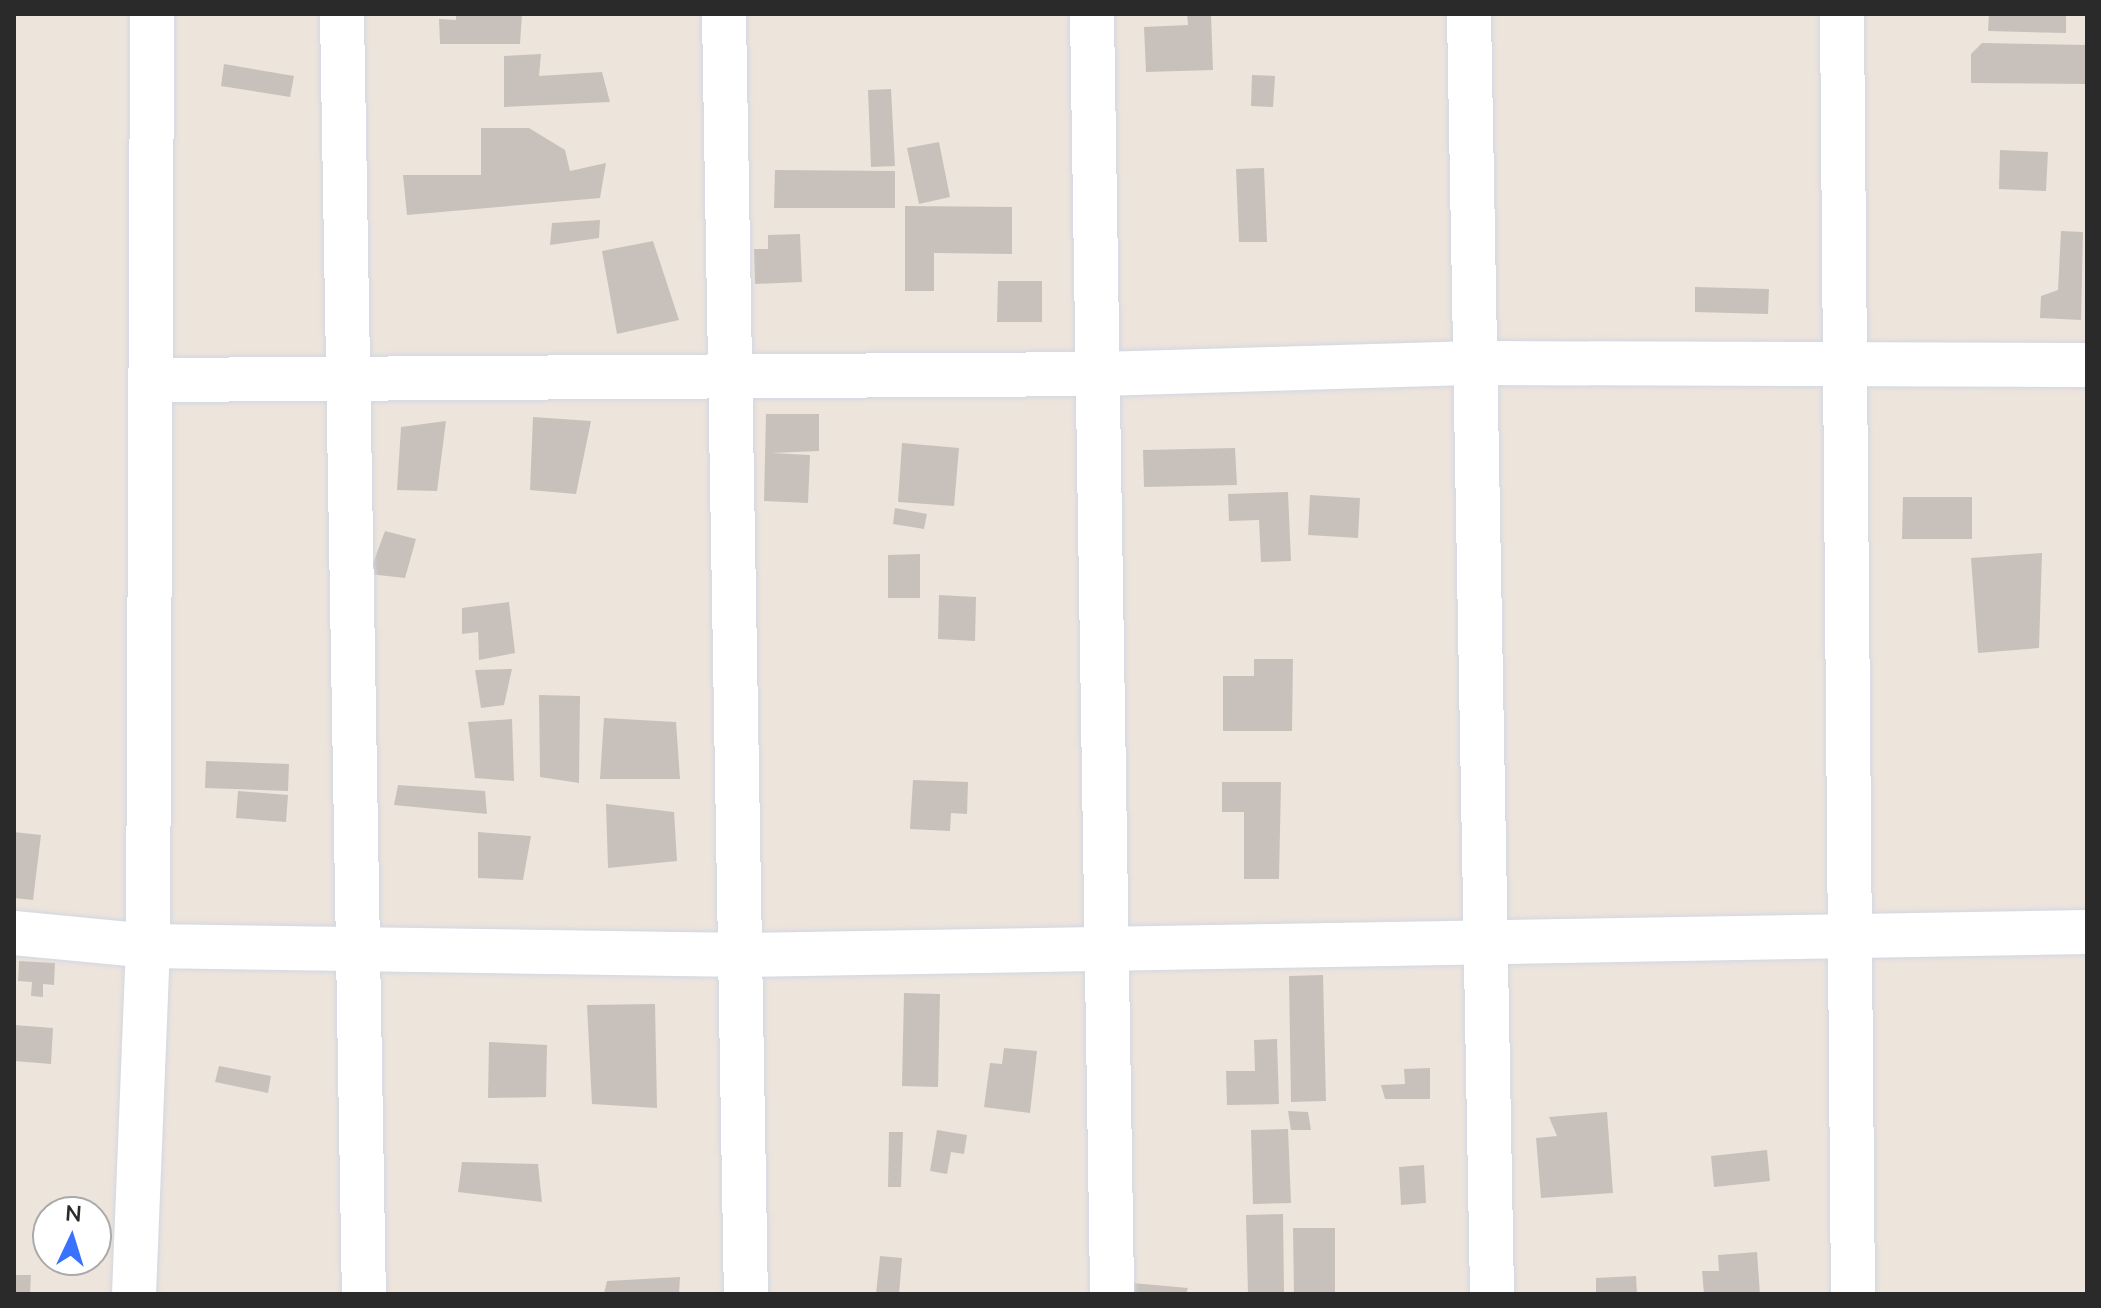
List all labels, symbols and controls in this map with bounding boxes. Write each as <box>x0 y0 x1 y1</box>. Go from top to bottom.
north arrow <box>32 1196 112 1276</box>
text: N <box>64 1199 83 1230</box>

